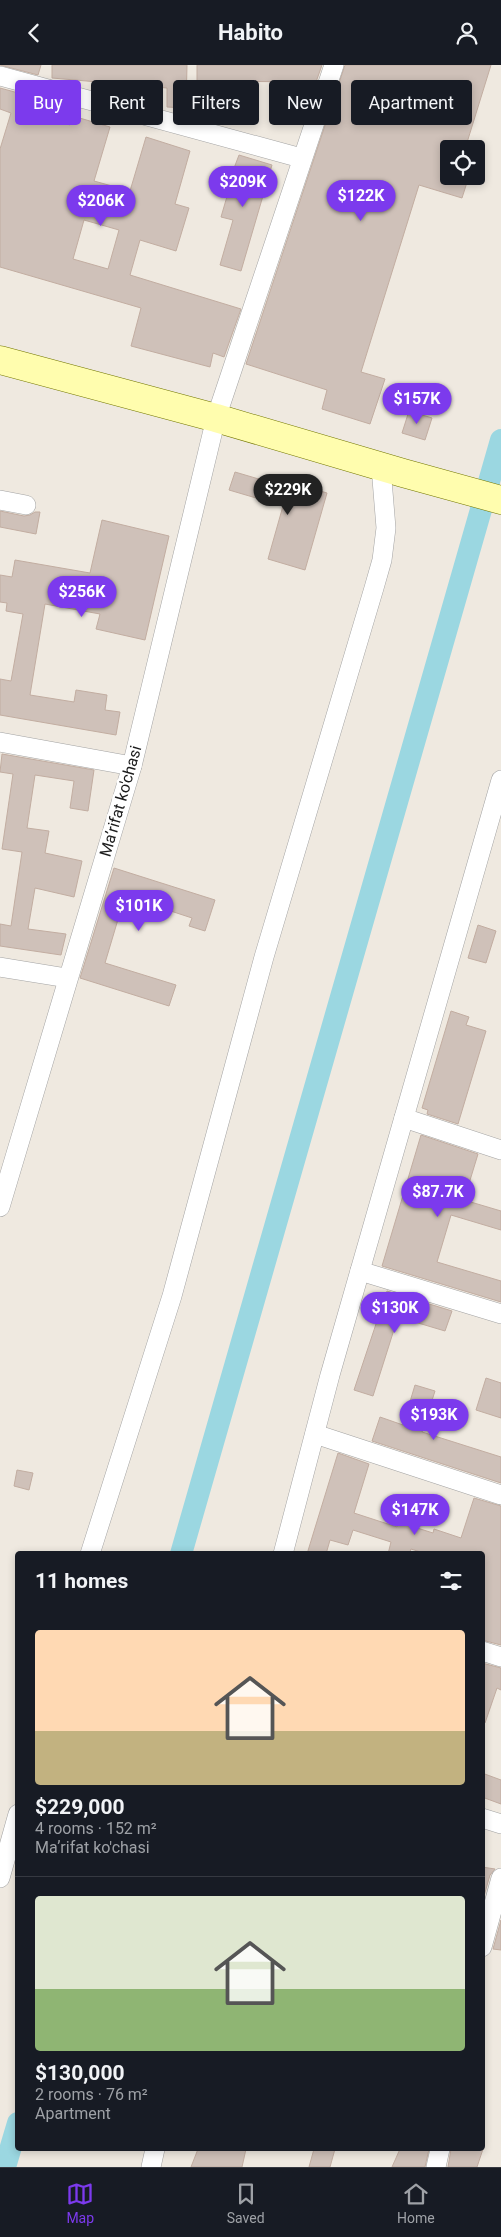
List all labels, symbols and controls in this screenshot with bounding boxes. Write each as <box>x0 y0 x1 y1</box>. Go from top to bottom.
icon: back <box>20 19 48 47</box>
icon: person <box>453 19 481 47</box>
text: Habito <box>218 20 283 45</box>
chip: Buy <box>15 80 81 125</box>
chip: Rent <box>91 80 163 125</box>
chip: Filters <box>173 80 259 125</box>
chip: New <box>269 80 341 125</box>
chip: Apartment <box>351 80 472 125</box>
map controls <box>440 140 485 185</box>
button: locate <box>440 140 485 185</box>
pin: $209K <box>208 165 278 208</box>
text: $209K <box>220 172 266 191</box>
pin: $122K <box>326 179 396 222</box>
pin: $206K <box>66 185 136 227</box>
text: $122K <box>338 186 384 205</box>
text: $206K <box>78 191 124 210</box>
pin: $157K <box>382 383 452 425</box>
text: $157K <box>394 389 440 408</box>
pin: $229K <box>253 473 323 516</box>
text: $229K <box>265 480 311 499</box>
pin: $256K <box>47 575 117 618</box>
text: $256K <box>59 582 105 601</box>
street label: Maʼrifat ko'chasi <box>96 743 145 859</box>
pin: $101K <box>104 889 174 932</box>
text: $101K <box>116 896 162 915</box>
pin: $87.7K <box>397 1175 479 1218</box>
text: $87.7K <box>412 1182 464 1201</box>
pin: $130K <box>360 1291 430 1334</box>
text: $130K <box>372 1298 418 1317</box>
pin: $193K <box>399 1399 469 1441</box>
text: $193K <box>411 1405 457 1424</box>
pin: $147K <box>380 1493 450 1536</box>
text: $147K <box>392 1500 438 1519</box>
icon: filters <box>437 1567 465 1595</box>
text: 11 homes <box>35 1569 128 1593</box>
icon: home <box>205 1663 295 1753</box>
text: $229,000 <box>35 1795 125 1819</box>
text: 4 rooms · 152 m² <box>35 1819 157 1838</box>
text: Maʼrifat ko'chasi <box>35 1838 150 1857</box>
icon: home <box>205 1928 295 2018</box>
text: $130,000 <box>35 2061 125 2085</box>
text: 2 rooms · 76 m² <box>35 2085 148 2104</box>
text: Apartment <box>35 2104 111 2123</box>
tab: Map <box>66 2180 94 2226</box>
tab: Saved <box>227 2180 265 2226</box>
tab: Home <box>397 2180 435 2226</box>

